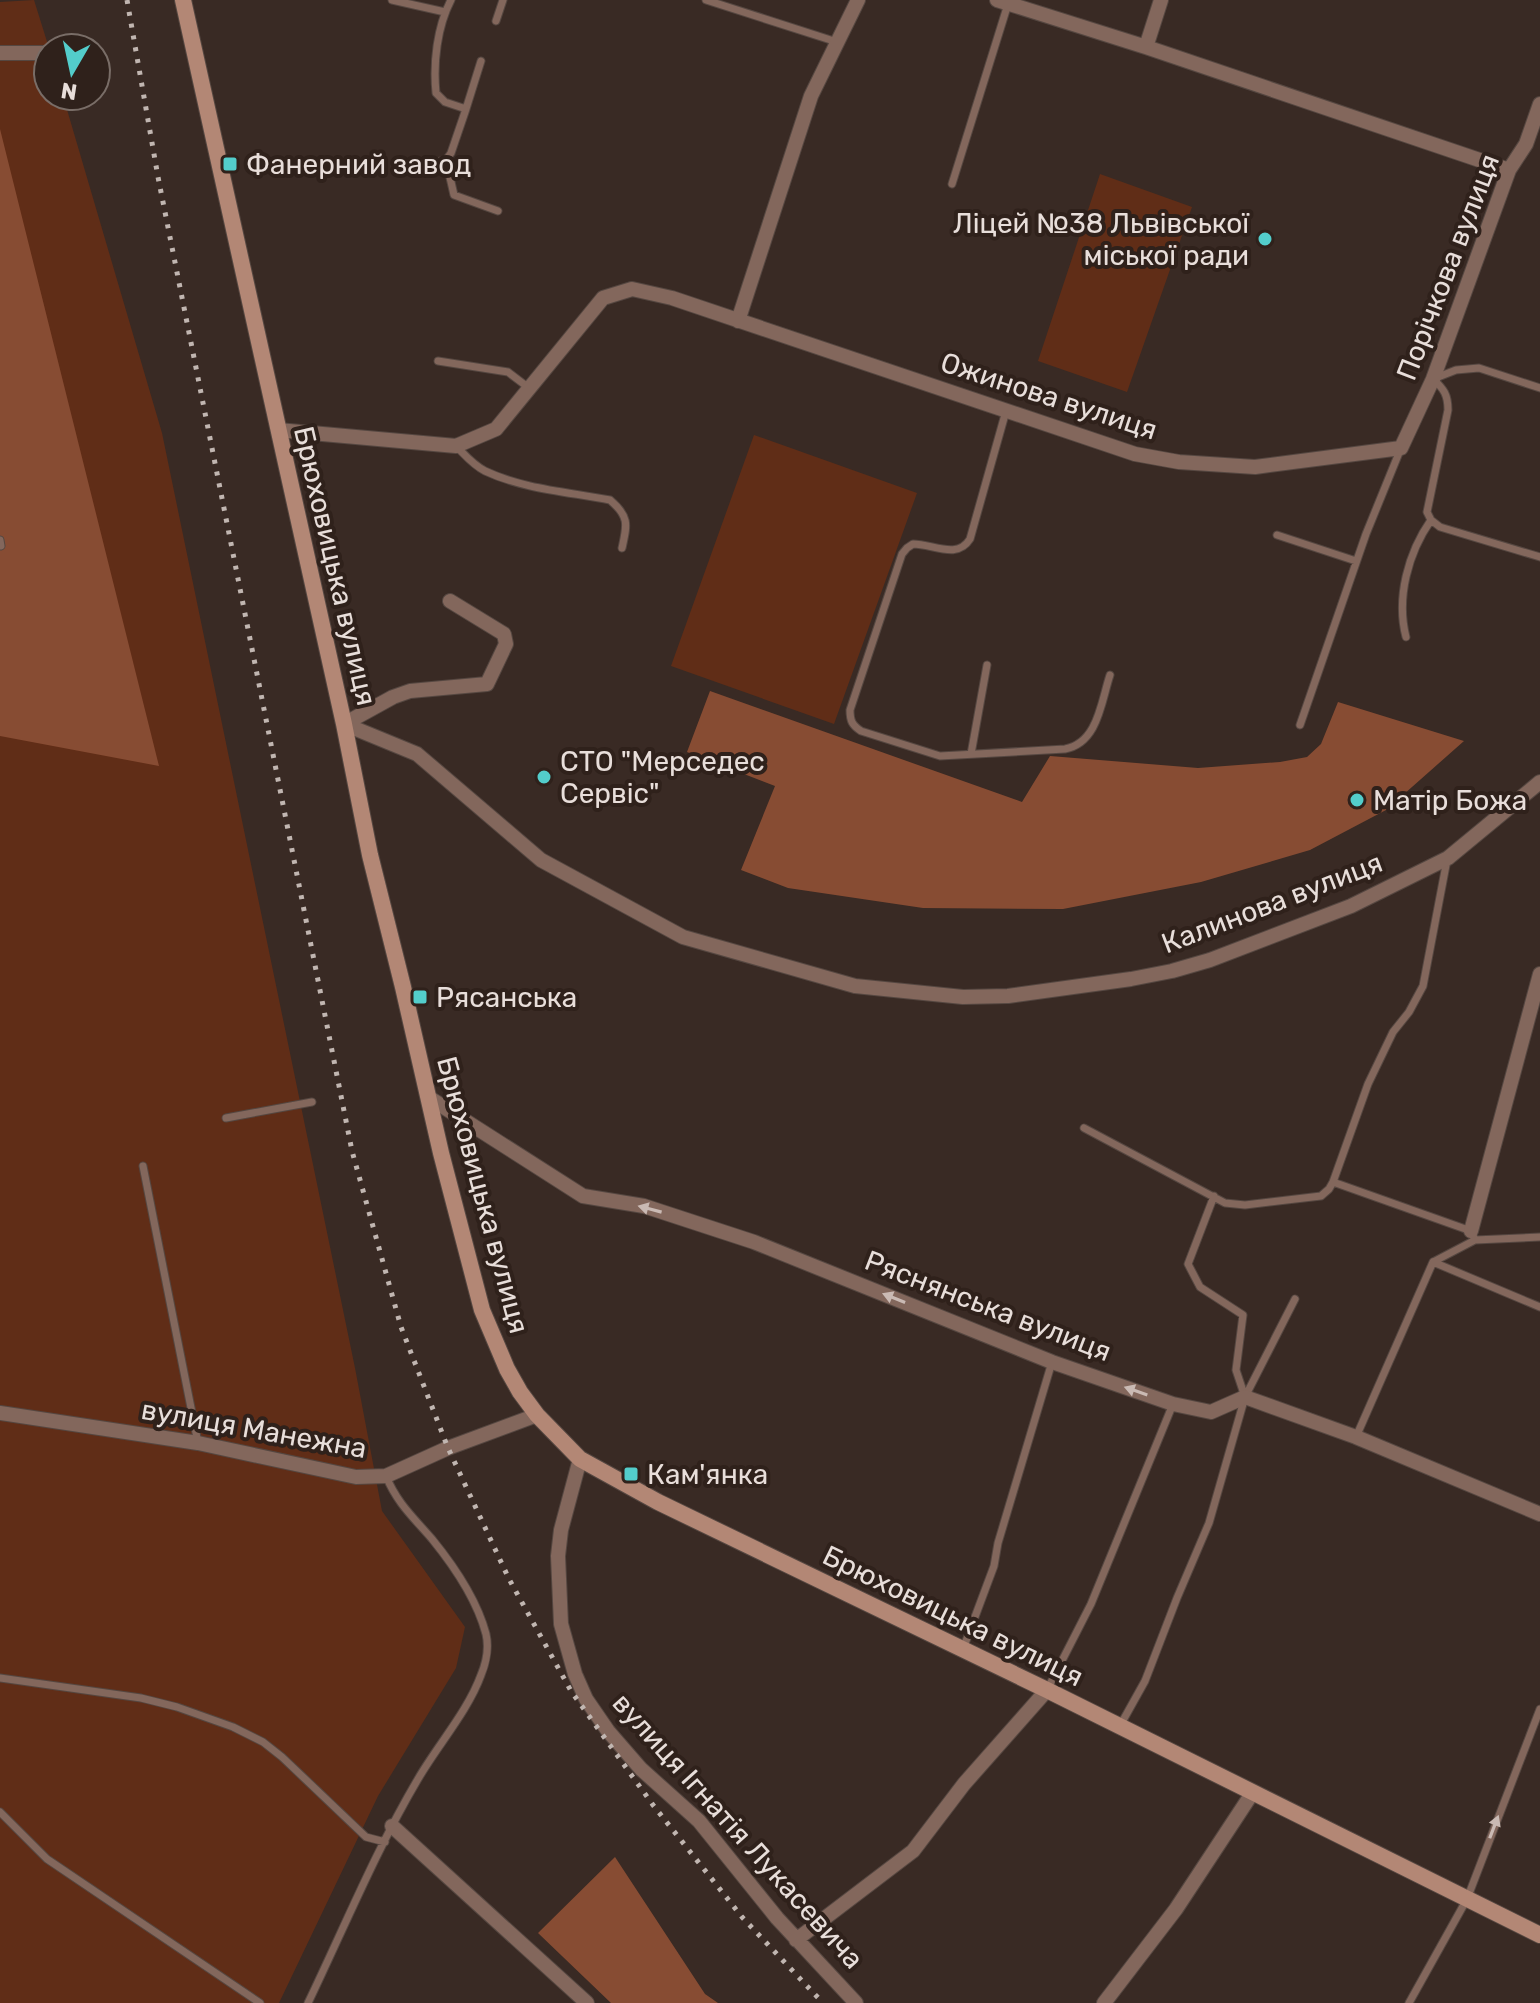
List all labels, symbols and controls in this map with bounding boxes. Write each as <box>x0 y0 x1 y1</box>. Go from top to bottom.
north arrow <box>32 32 112 112</box>
text: N <box>59 77 79 106</box>
place label: Фанерний завод <box>246 148 471 181</box>
street label: Порічкова вулиця <box>1390 149 1506 385</box>
marker: Фанерний завод <box>221 155 239 173</box>
place label: Ліцей №38 Львівської міської ради <box>953 207 1250 272</box>
marker: Ліцей №38 Львівської міської ради <box>1256 230 1274 248</box>
street label: Ожинова вулиця <box>937 345 1161 447</box>
street label: Брюховицька вулиця <box>287 423 383 709</box>
place label: СТО "Мерседес Сервіс" <box>560 745 765 810</box>
marker: СТО "Мерседес Сервіс" <box>535 768 553 786</box>
place label: Матір Божа <box>1373 784 1527 817</box>
marker: Матір Божа <box>1348 791 1366 809</box>
street label: Калинова вулиця <box>1157 846 1387 960</box>
place label: Рясанська <box>436 981 577 1014</box>
marker: Рясанська <box>411 988 429 1006</box>
street label: Брюховицька вулиця <box>430 1053 536 1337</box>
one-way arrow <box>637 1202 662 1214</box>
street label: Ряснянська вулиця <box>860 1244 1116 1368</box>
one-way arrow <box>882 1291 906 1304</box>
one-way arrow <box>1124 1384 1148 1397</box>
street label: вулиця Манежна <box>139 1393 369 1465</box>
place label: Кам'янка <box>647 1458 768 1491</box>
marker: Кам'янка <box>622 1465 640 1483</box>
street label: Брюховицька вулиця <box>817 1539 1089 1693</box>
street label: вулиця Ігнатія Лукасевича <box>606 1687 870 1975</box>
one-way arrow <box>1488 1814 1501 1838</box>

